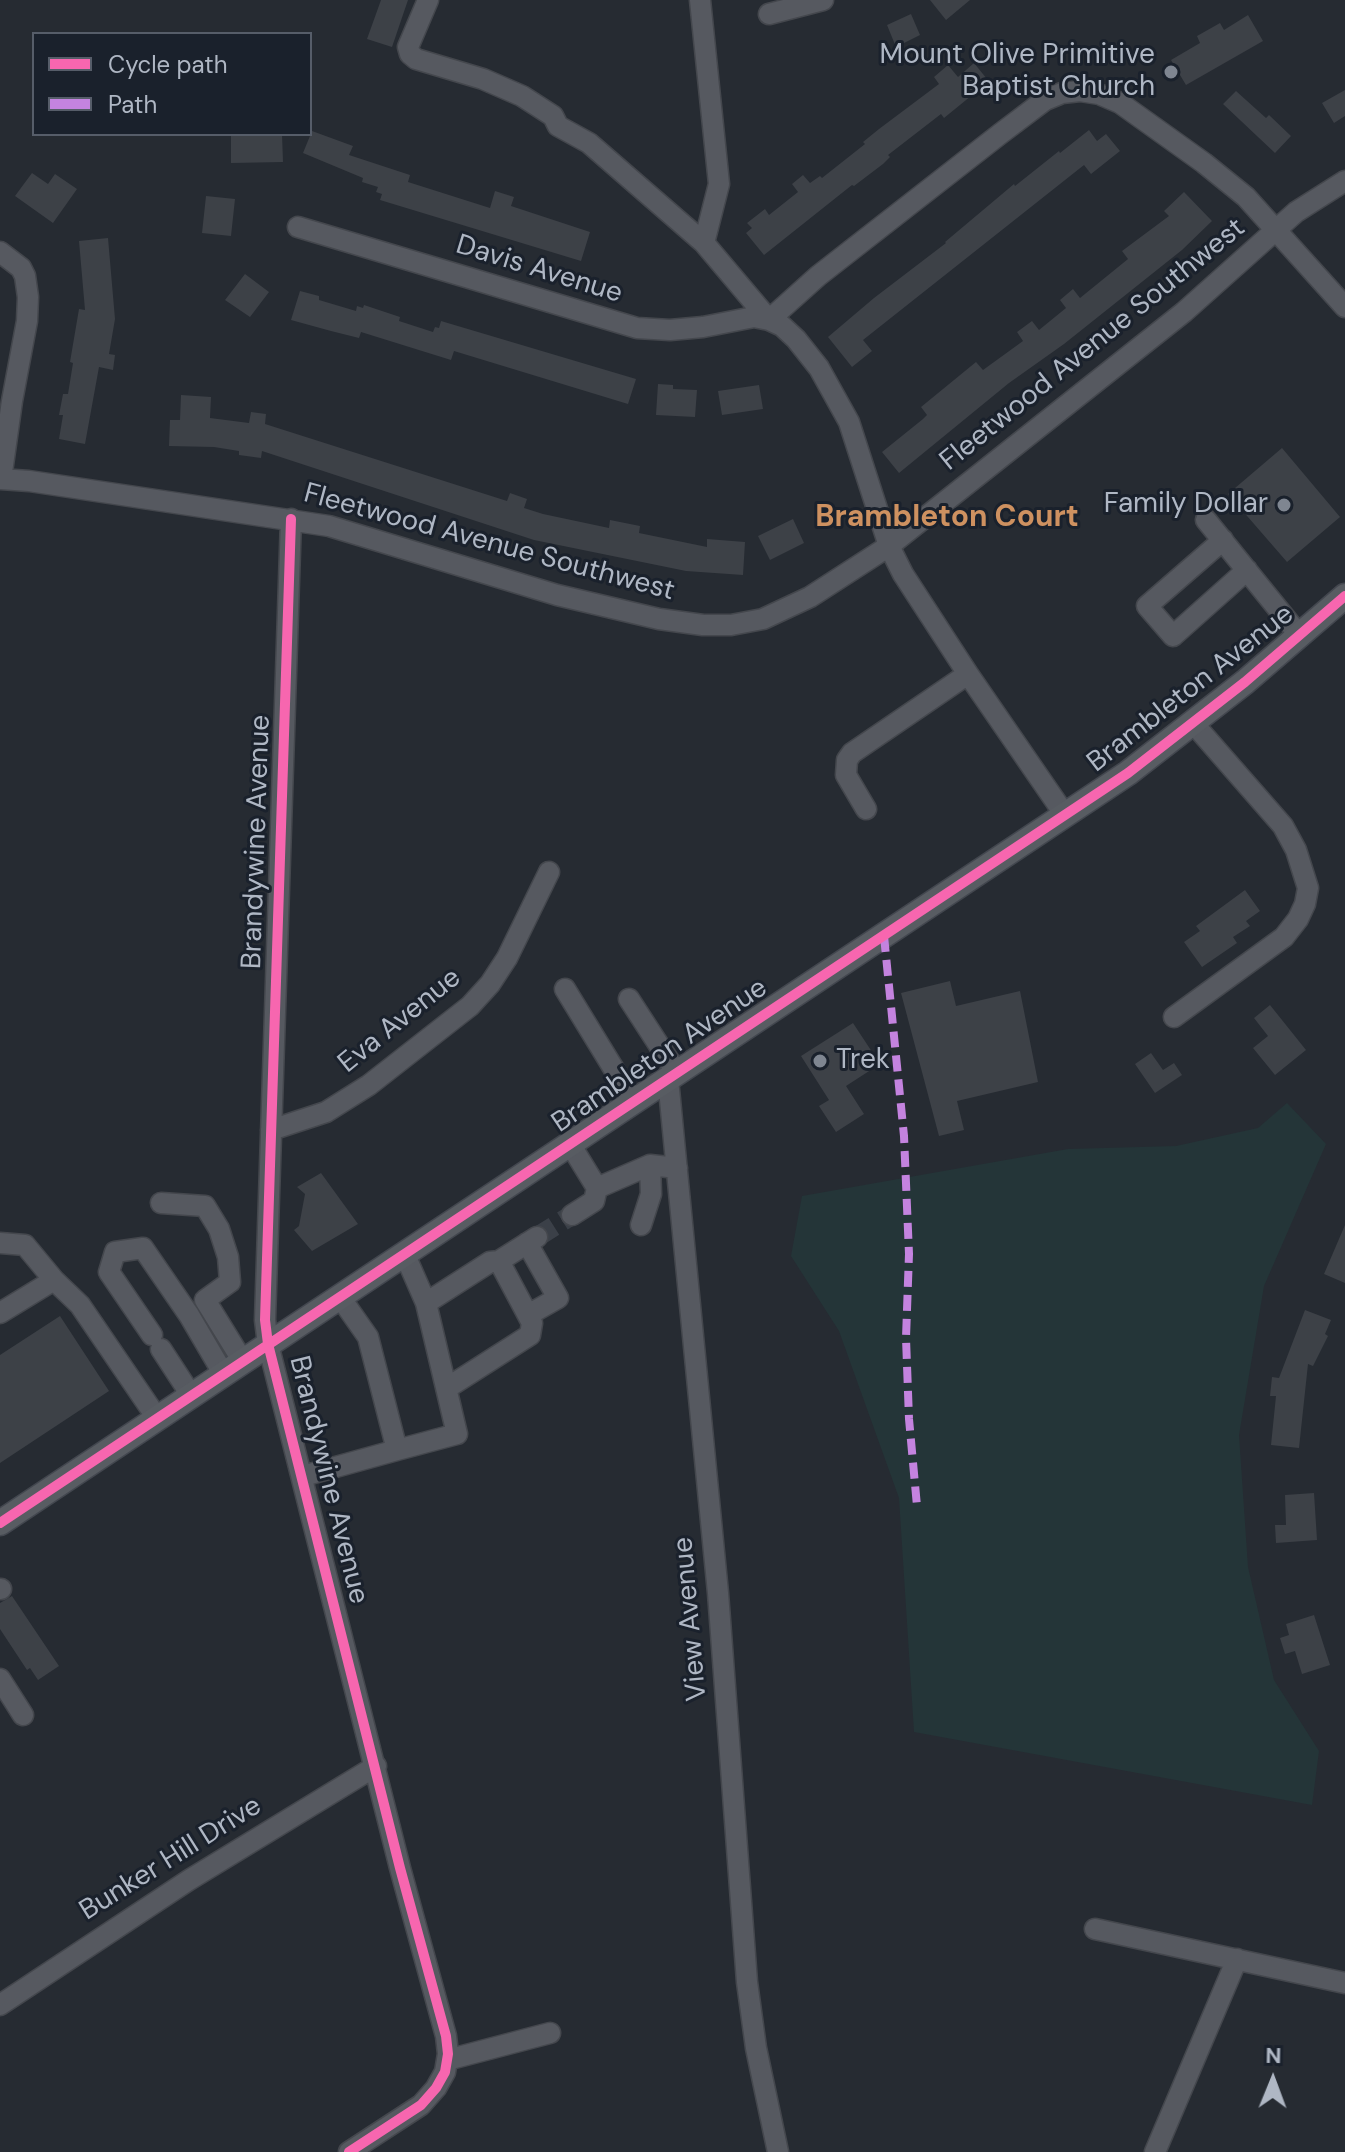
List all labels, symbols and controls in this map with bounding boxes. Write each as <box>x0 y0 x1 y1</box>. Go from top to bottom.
legend <box>32 32 312 136</box>
place label: Mount Olive Primitive Baptist Church <box>880 39 1155 105</box>
text: Cycle path <box>108 49 227 80</box>
marker: Mount Olive Primitive Baptist Church <box>1162 63 1180 81</box>
text: Path <box>108 89 157 120</box>
street label: Fleetwood Avenue Southwest <box>934 212 1252 478</box>
street label: Davis Avenue <box>452 229 626 311</box>
street label: Fleetwood Avenue Southwest <box>300 477 678 609</box>
place label: Family Dollar <box>1104 488 1268 522</box>
marker: Family Dollar <box>1275 496 1293 514</box>
district label: Brambleton Court <box>815 500 1079 536</box>
street label: Brambleton Avenue <box>1081 598 1301 780</box>
street label: Brandywine Avenue <box>236 714 278 970</box>
street label: Eva Avenue <box>332 961 468 1081</box>
street label: Brambleton Avenue <box>546 971 774 1141</box>
place label: Trek <box>836 1044 890 1078</box>
marker: Trek <box>811 1052 829 1070</box>
street label: Brandywine Avenue <box>281 1353 375 1607</box>
street label: View Avenue <box>667 1535 715 1703</box>
street label: Bunker Hill Drive <box>74 1790 268 1928</box>
north arrow <box>1233 2040 1313 2120</box>
text: N <box>1265 2041 1282 2070</box>

